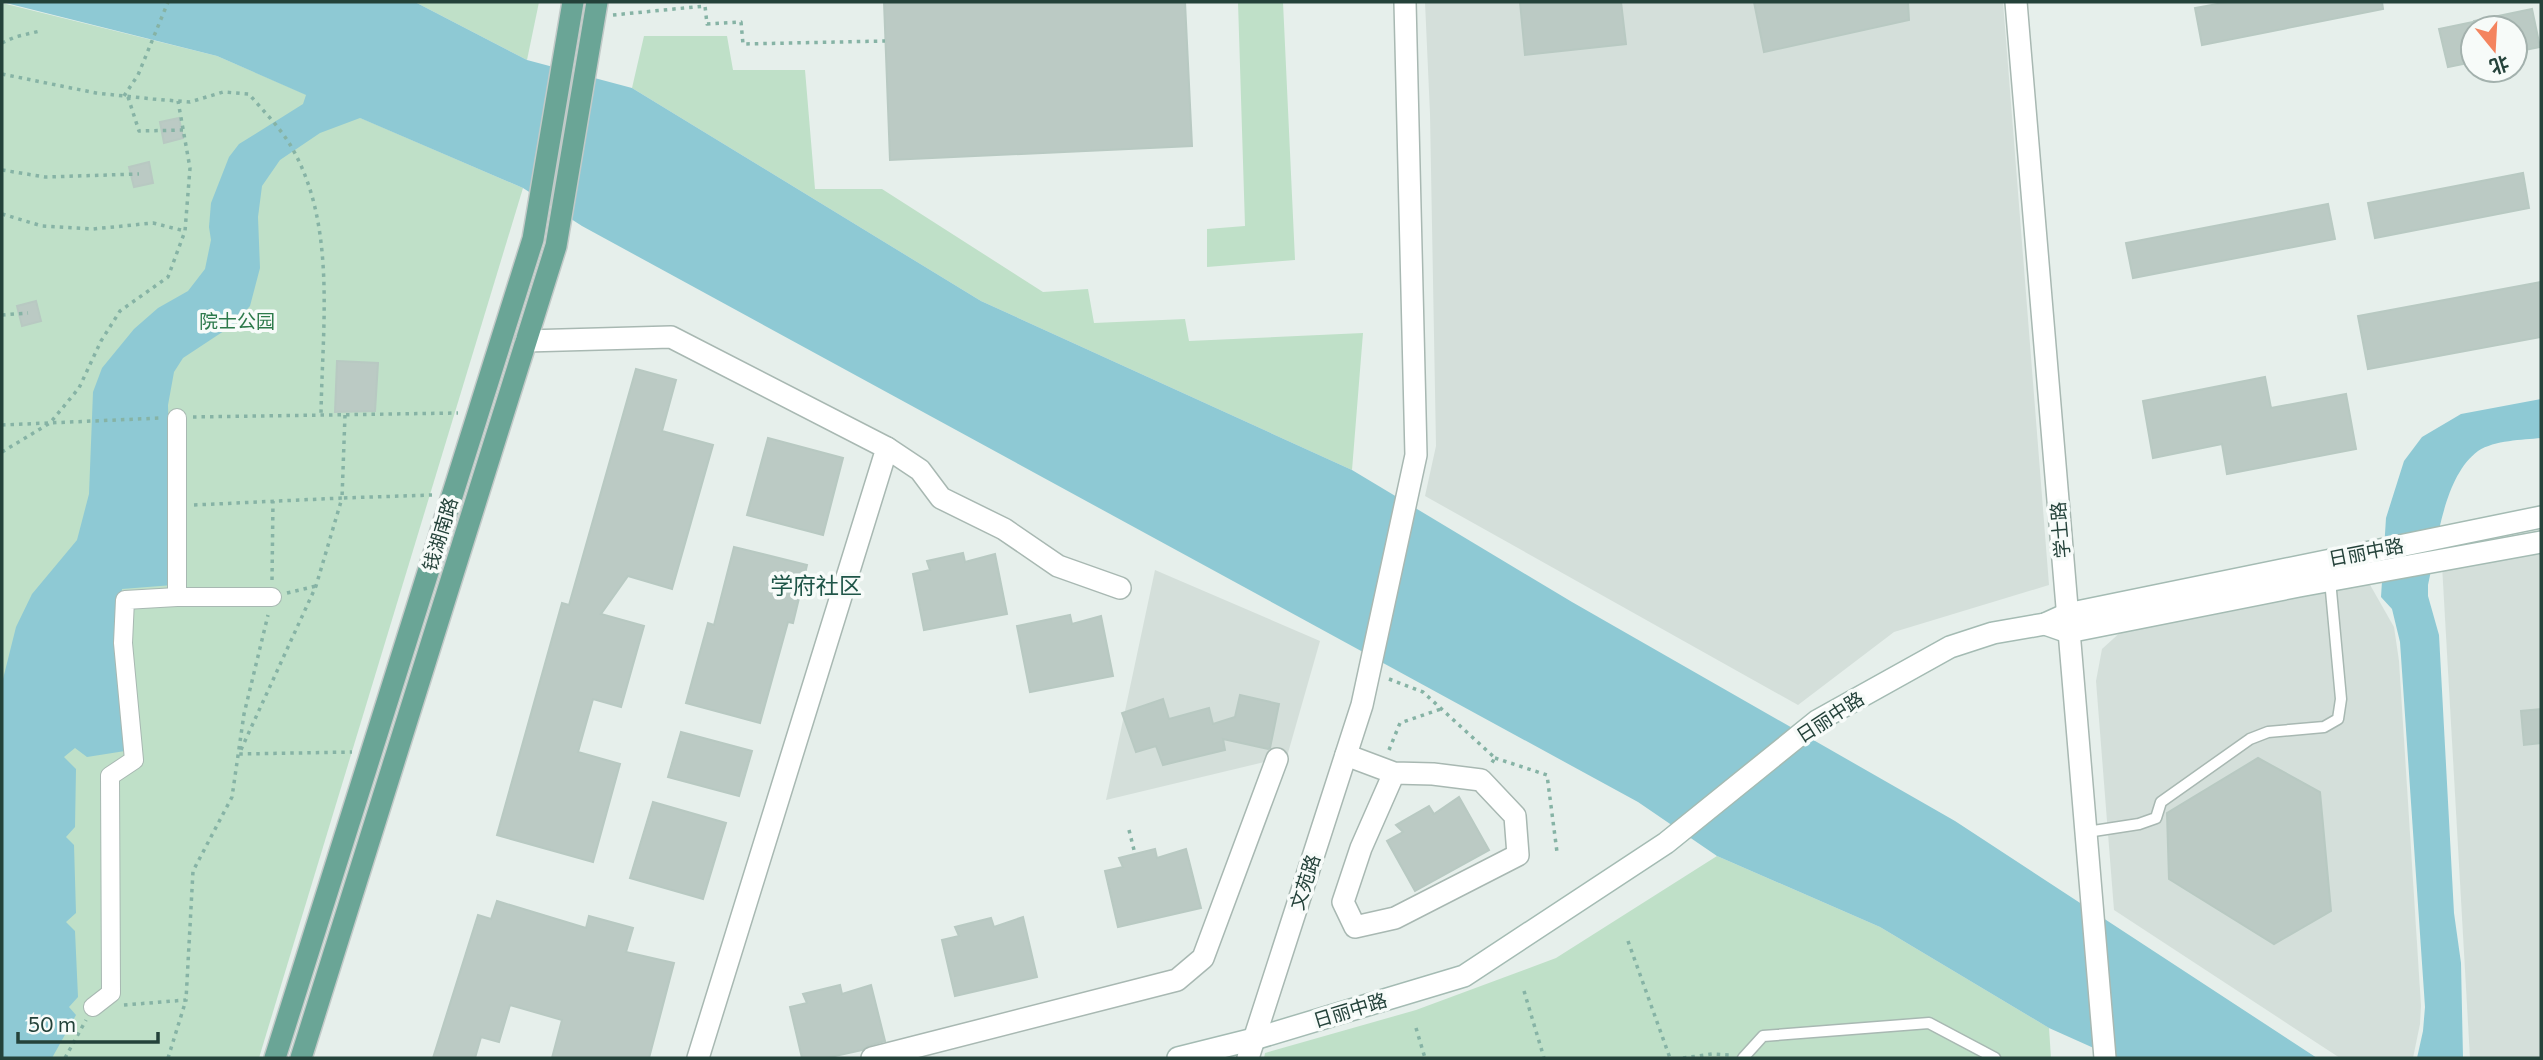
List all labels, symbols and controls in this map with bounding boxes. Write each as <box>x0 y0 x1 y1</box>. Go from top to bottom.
north arrow <box>2459 14 2529 84</box>
text: 北 <box>2487 52 2512 80</box>
park label: 院士公园 <box>199 309 275 332</box>
street label: 钱湖南路 <box>417 494 462 574</box>
street label: 学士路 <box>2046 501 2073 559</box>
street label: 日丽中路 <box>2326 533 2405 570</box>
district label: 学府社区 <box>770 571 862 599</box>
street label: 日丽中路 <box>1792 686 1868 747</box>
street label: 文苑路 <box>1285 851 1324 913</box>
street label: 日丽中路 <box>1310 987 1390 1032</box>
scale bar <box>18 1000 158 1044</box>
text: 50 m <box>28 1011 76 1036</box>

